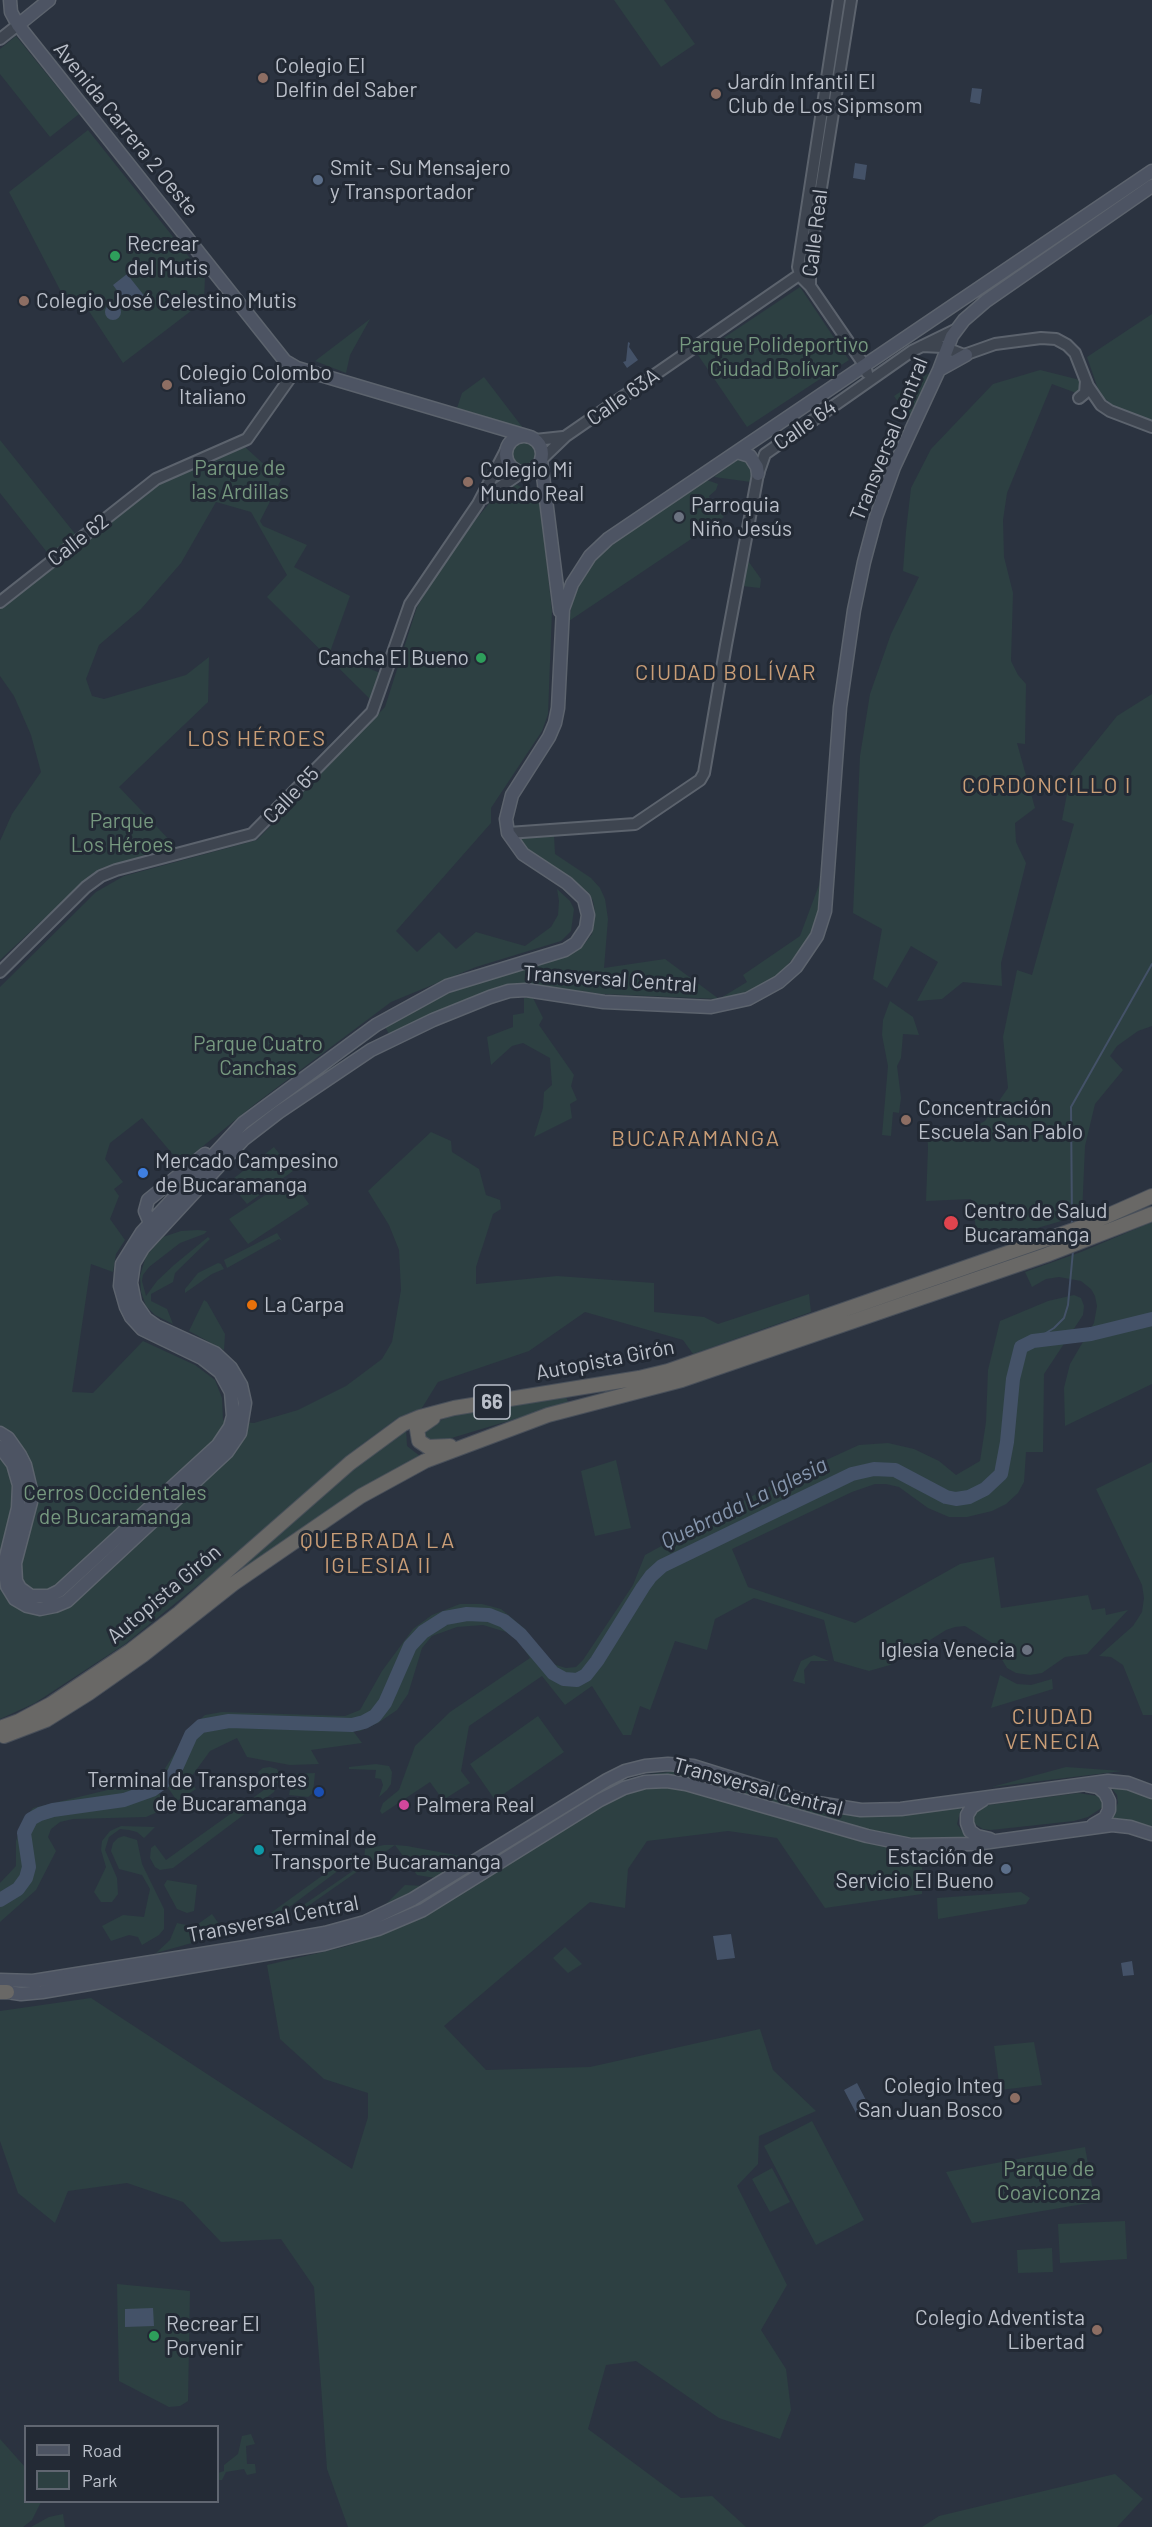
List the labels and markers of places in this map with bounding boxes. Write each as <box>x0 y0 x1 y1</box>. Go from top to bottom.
place label: Colegio El Delfin del Saber <box>275 53 417 103</box>
place label: Jardín Infantil El Club de Los Sipmsom <box>728 69 923 119</box>
marker: Colegio El Delfin del Saber <box>256 71 270 85</box>
marker: Jardín Infantil El Club de Los Sipmsom <box>709 87 723 101</box>
place label: Smit - Su Mensajero y Transportador <box>330 155 511 205</box>
marker: Smit - Su Mensajero y Transportador <box>311 173 325 187</box>
place label: Recrear del Mutis <box>127 231 208 281</box>
marker: Recrear del Mutis <box>108 249 122 263</box>
place label: Colegio José Celestino Mutis <box>36 288 297 314</box>
marker: Colegio José Celestino Mutis <box>17 294 31 308</box>
place label: Colegio Colombo Italiano <box>179 360 332 410</box>
marker: Colegio Colombo Italiano <box>160 378 174 392</box>
place label: Colegio Mi Mundo Real <box>480 457 584 507</box>
marker: Colegio Mi Mundo Real <box>461 475 475 489</box>
place label: Parroquia Niño Jesús <box>691 492 792 542</box>
marker: Parroquia Niño Jesús <box>672 510 686 524</box>
place label: Cancha El Bueno <box>318 645 469 671</box>
marker: Cancha El Bueno <box>474 651 488 665</box>
place label: Concentración Escuela San Pablo <box>918 1095 1083 1145</box>
marker: Concentración Escuela San Pablo <box>899 1113 913 1127</box>
place label: Mercado Campesino de Bucaramanga <box>155 1148 339 1198</box>
marker: Mercado Campesino de Bucaramanga <box>136 1166 150 1180</box>
place label: Centro de Salud Bucaramanga <box>964 1198 1107 1248</box>
marker: Centro de Salud Bucaramanga <box>942 1214 960 1232</box>
place label: La Carpa <box>264 1292 344 1318</box>
marker: La Carpa <box>245 1298 259 1312</box>
place label: Iglesia Venecia <box>880 1637 1015 1663</box>
marker: Iglesia Venecia <box>1020 1643 1034 1657</box>
place label: Terminal de Transportes de Bucaramanga <box>87 1767 307 1817</box>
marker: Terminal de Transportes de Bucaramanga <box>312 1785 326 1799</box>
place label: Palmera Real <box>416 1792 534 1818</box>
marker: Palmera Real <box>397 1798 411 1812</box>
place label: Terminal de Transporte Bucaramanga <box>271 1825 501 1875</box>
marker: Terminal de Transporte Bucaramanga <box>252 1843 266 1857</box>
place label: Estación de Servicio El Bueno <box>835 1844 994 1894</box>
marker: Estación de Servicio El Bueno <box>999 1862 1013 1876</box>
place label: Colegio Integ San Juan Bosco <box>858 2073 1003 2123</box>
marker: Colegio Integ San Juan Bosco <box>1008 2091 1022 2105</box>
place label: Colegio Adventista Libertad <box>915 2305 1085 2355</box>
place label: Recrear El Porvenir <box>166 2311 260 2361</box>
marker: Colegio Adventista Libertad <box>1090 2323 1104 2337</box>
marker: Recrear El Porvenir <box>147 2329 161 2343</box>

